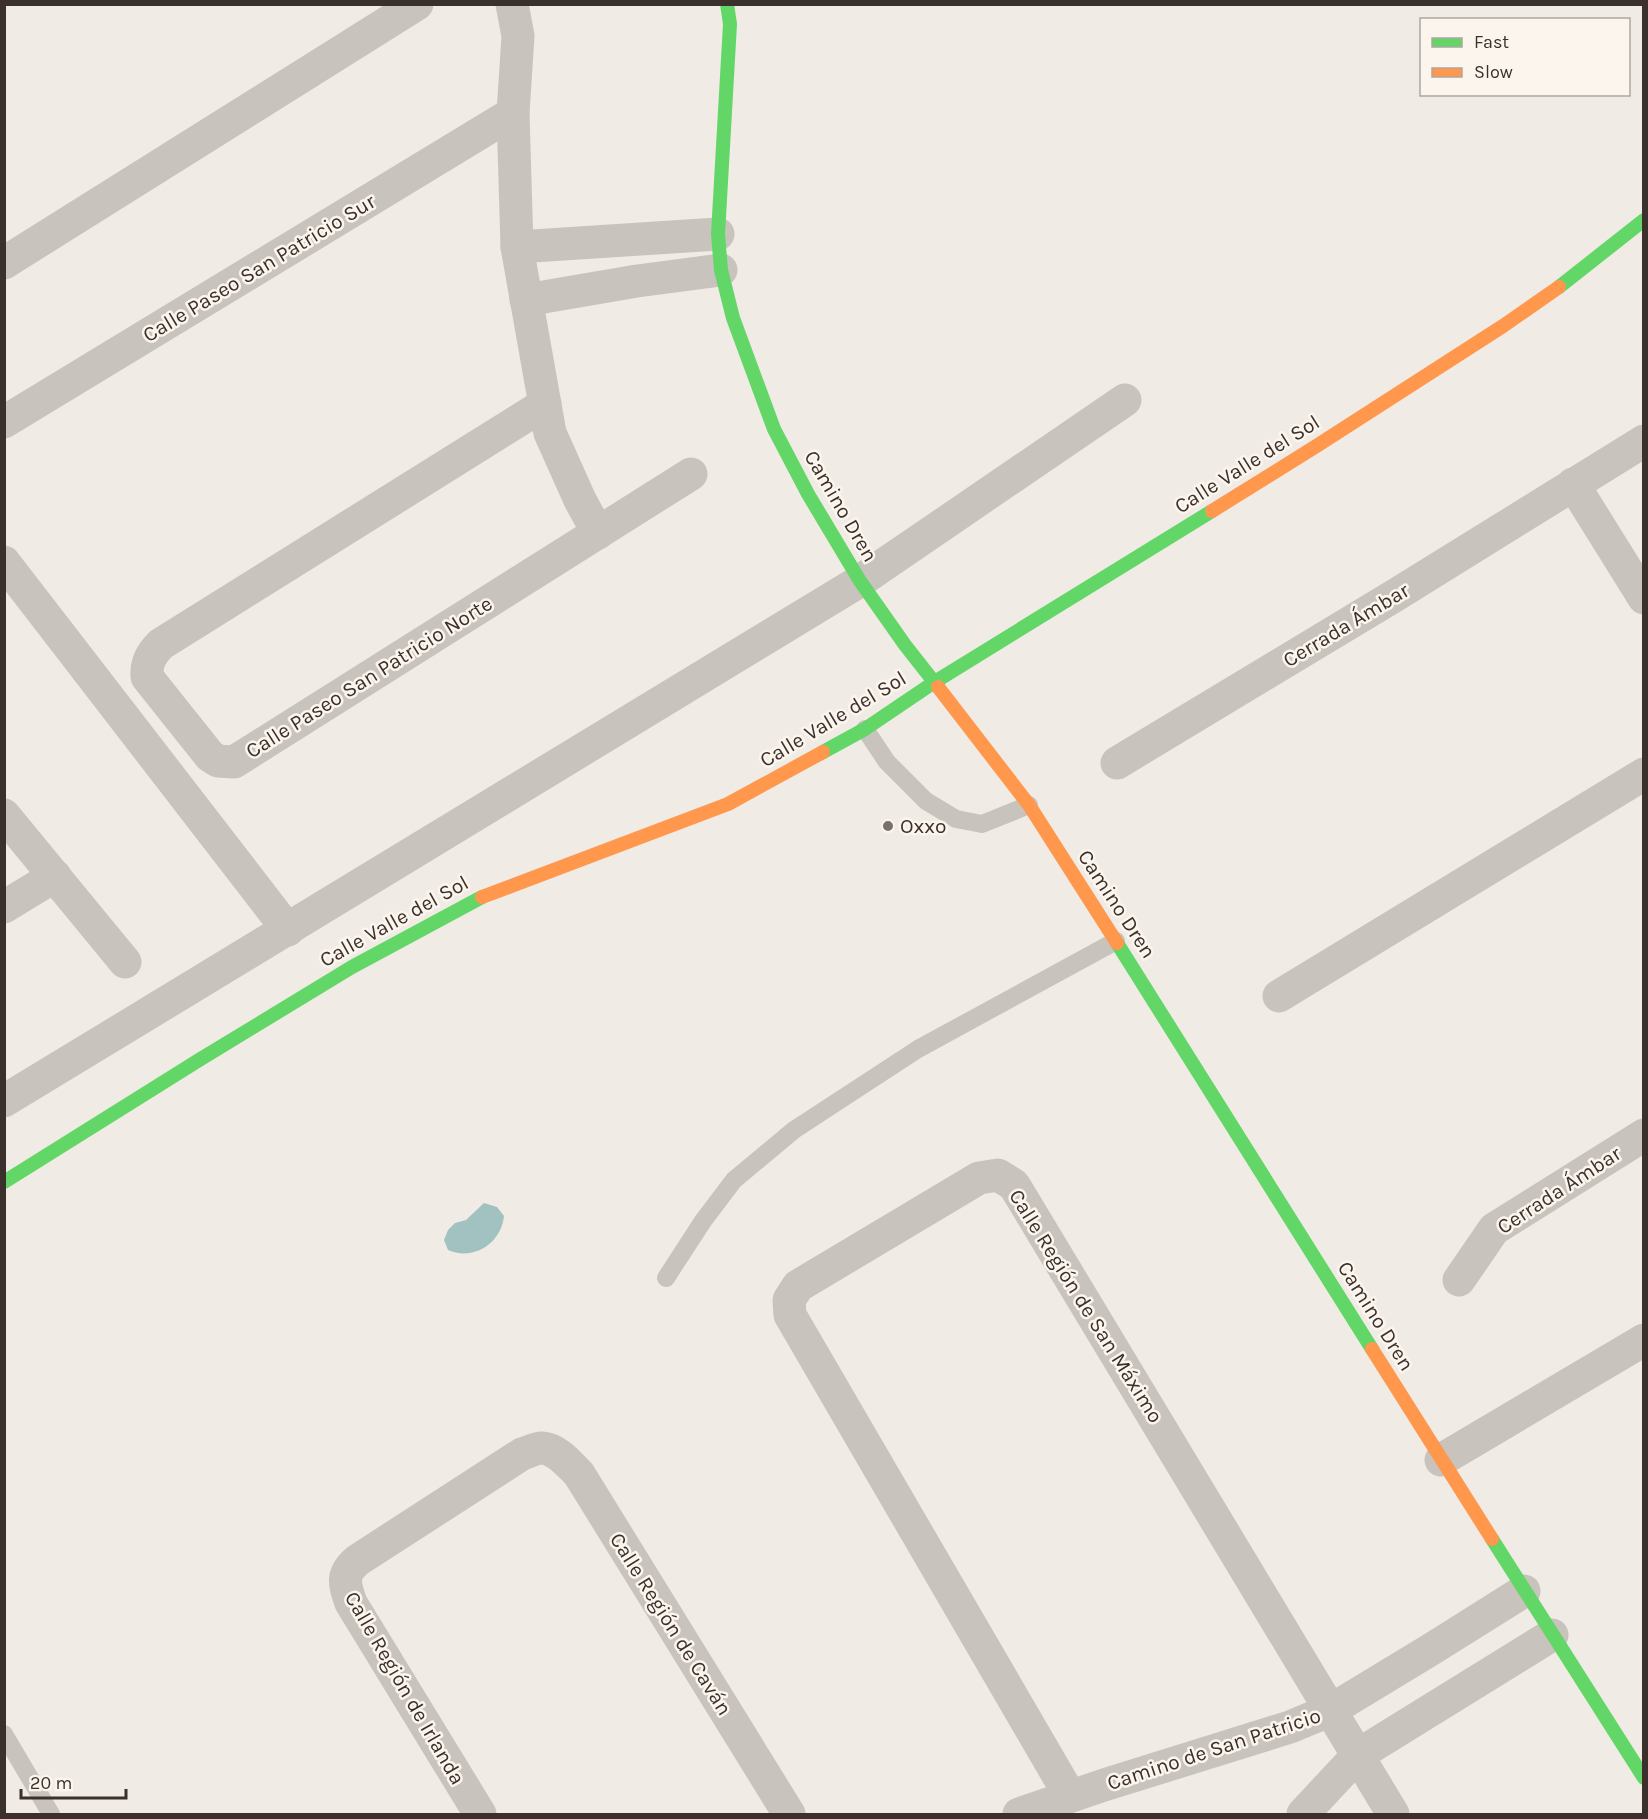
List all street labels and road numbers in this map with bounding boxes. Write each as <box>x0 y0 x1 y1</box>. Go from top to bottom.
street label: Calle Paseo San Patricio Sur <box>138 189 380 347</box>
street label: Calle Valle del Sol <box>1170 410 1324 518</box>
street label: Camino Dren <box>800 446 882 566</box>
street label: Cerrada Ámbar <box>1279 578 1414 672</box>
street label: Calle Paseo San Patricio Norte <box>241 591 497 763</box>
street label: Calle Valle del Sol <box>756 666 910 772</box>
street label: Camino Dren <box>1073 845 1161 963</box>
street label: Calle Valle del Sol <box>315 870 473 972</box>
street label: Cerrada Ámbar <box>1493 1141 1626 1239</box>
street label: Calle Región de San Máximo <box>1004 1185 1168 1427</box>
street label: Camino Dren <box>1333 1257 1419 1375</box>
street label: Calle Región de Caván <box>605 1528 737 1720</box>
street label: Calle Región de Irlanda <box>340 1587 470 1789</box>
street label: Camino de San Patricio <box>1104 1703 1324 1795</box>

